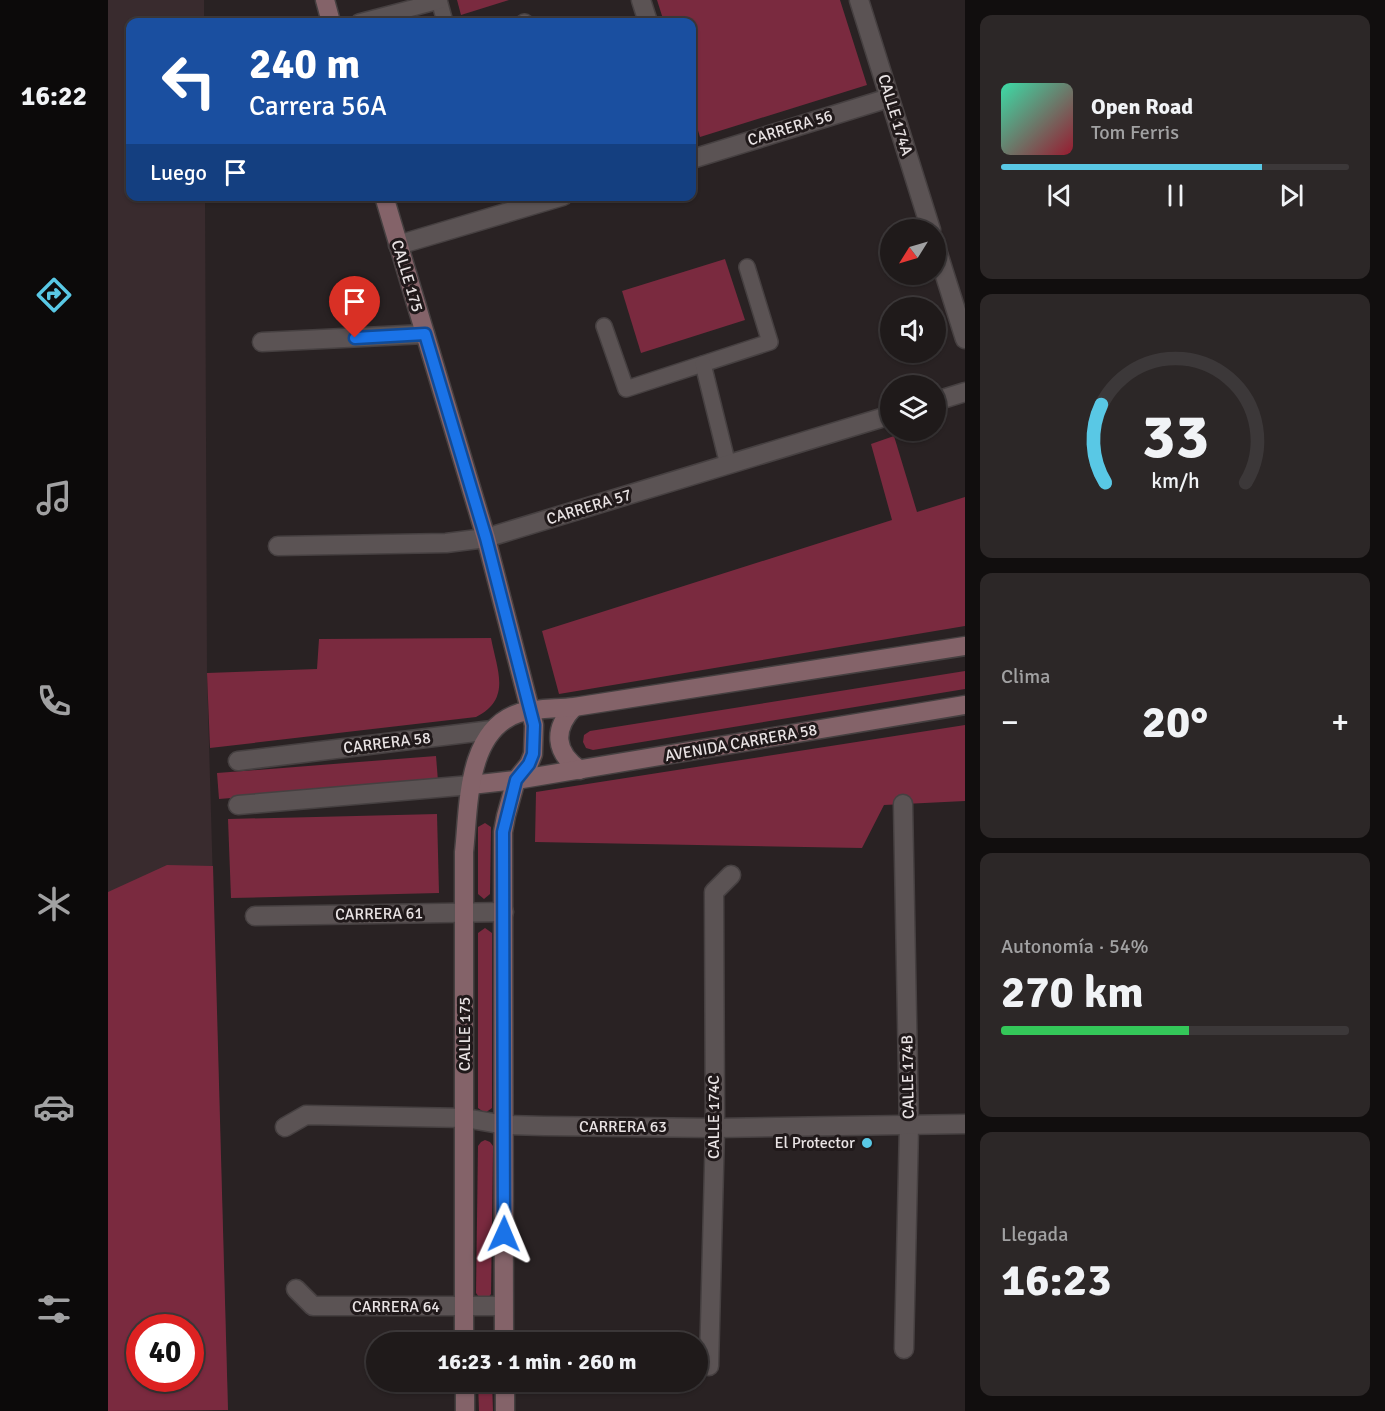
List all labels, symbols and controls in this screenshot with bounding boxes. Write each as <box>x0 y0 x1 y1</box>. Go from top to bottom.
text: 240 m <box>249 39 360 90</box>
icon: left <box>150 42 228 120</box>
street label: CALLE 174A <box>873 72 917 158</box>
text: 16:22 <box>21 80 87 113</box>
text: Carrera 56A <box>249 90 387 123</box>
text: Open Road <box>1091 93 1193 120</box>
street label: CARRERA 56 <box>745 106 835 150</box>
text: Tom Ferris <box>1091 120 1179 145</box>
icon: arrive <box>219 156 252 189</box>
text: Luego <box>150 159 207 186</box>
icon: previous <box>1043 179 1076 212</box>
icon: pause <box>1159 179 1192 212</box>
icon: next <box>1275 179 1308 212</box>
north arrow <box>880 219 946 285</box>
map controls <box>880 219 946 441</box>
street label: CALLE 175 <box>387 238 427 314</box>
icon: directions <box>33 274 75 316</box>
pin <box>329 276 380 338</box>
icon: arrive <box>338 285 371 318</box>
button: sound <box>880 297 946 363</box>
button: layers <box>880 375 946 441</box>
text: 33 <box>1141 398 1209 475</box>
text: km/h <box>1151 469 1199 495</box>
icon: music <box>33 477 75 519</box>
street label: CARRERA 57 <box>544 485 634 529</box>
text: Clima <box>1001 664 1050 689</box>
icon: phone <box>33 680 75 722</box>
text: 20° <box>1142 695 1208 750</box>
text: − <box>1001 702 1019 743</box>
text: + <box>1331 702 1349 743</box>
street label: AVENIDA CARRERA 58 <box>663 720 819 766</box>
street label: CARRERA 58 <box>342 728 432 758</box>
icon: climate <box>33 883 75 925</box>
street label: CARRERA 61 <box>335 903 423 925</box>
text: Autonomía · 54% <box>1001 934 1149 959</box>
text: 270 km <box>1001 965 1144 1020</box>
street label: CALLE 175 <box>455 997 475 1071</box>
street label: CALLE 174B <box>897 1035 919 1119</box>
street label: CALLE 174C <box>704 1075 724 1159</box>
icon: car <box>33 1086 75 1128</box>
street label: CARRERA 63 <box>579 1117 667 1137</box>
place label: El Protector <box>774 1133 855 1153</box>
marker: El Protector <box>860 1136 874 1150</box>
position arrow <box>472 1202 536 1266</box>
text: Llegada <box>1001 1222 1068 1247</box>
text: 16:23 <box>1001 1253 1111 1308</box>
icon: filters <box>33 1288 75 1330</box>
street label: CARRERA 64 <box>352 1297 440 1317</box>
speed limit sign: 40 <box>126 1314 204 1392</box>
text: 16:23 · 1 min · 260 m <box>437 1348 637 1375</box>

